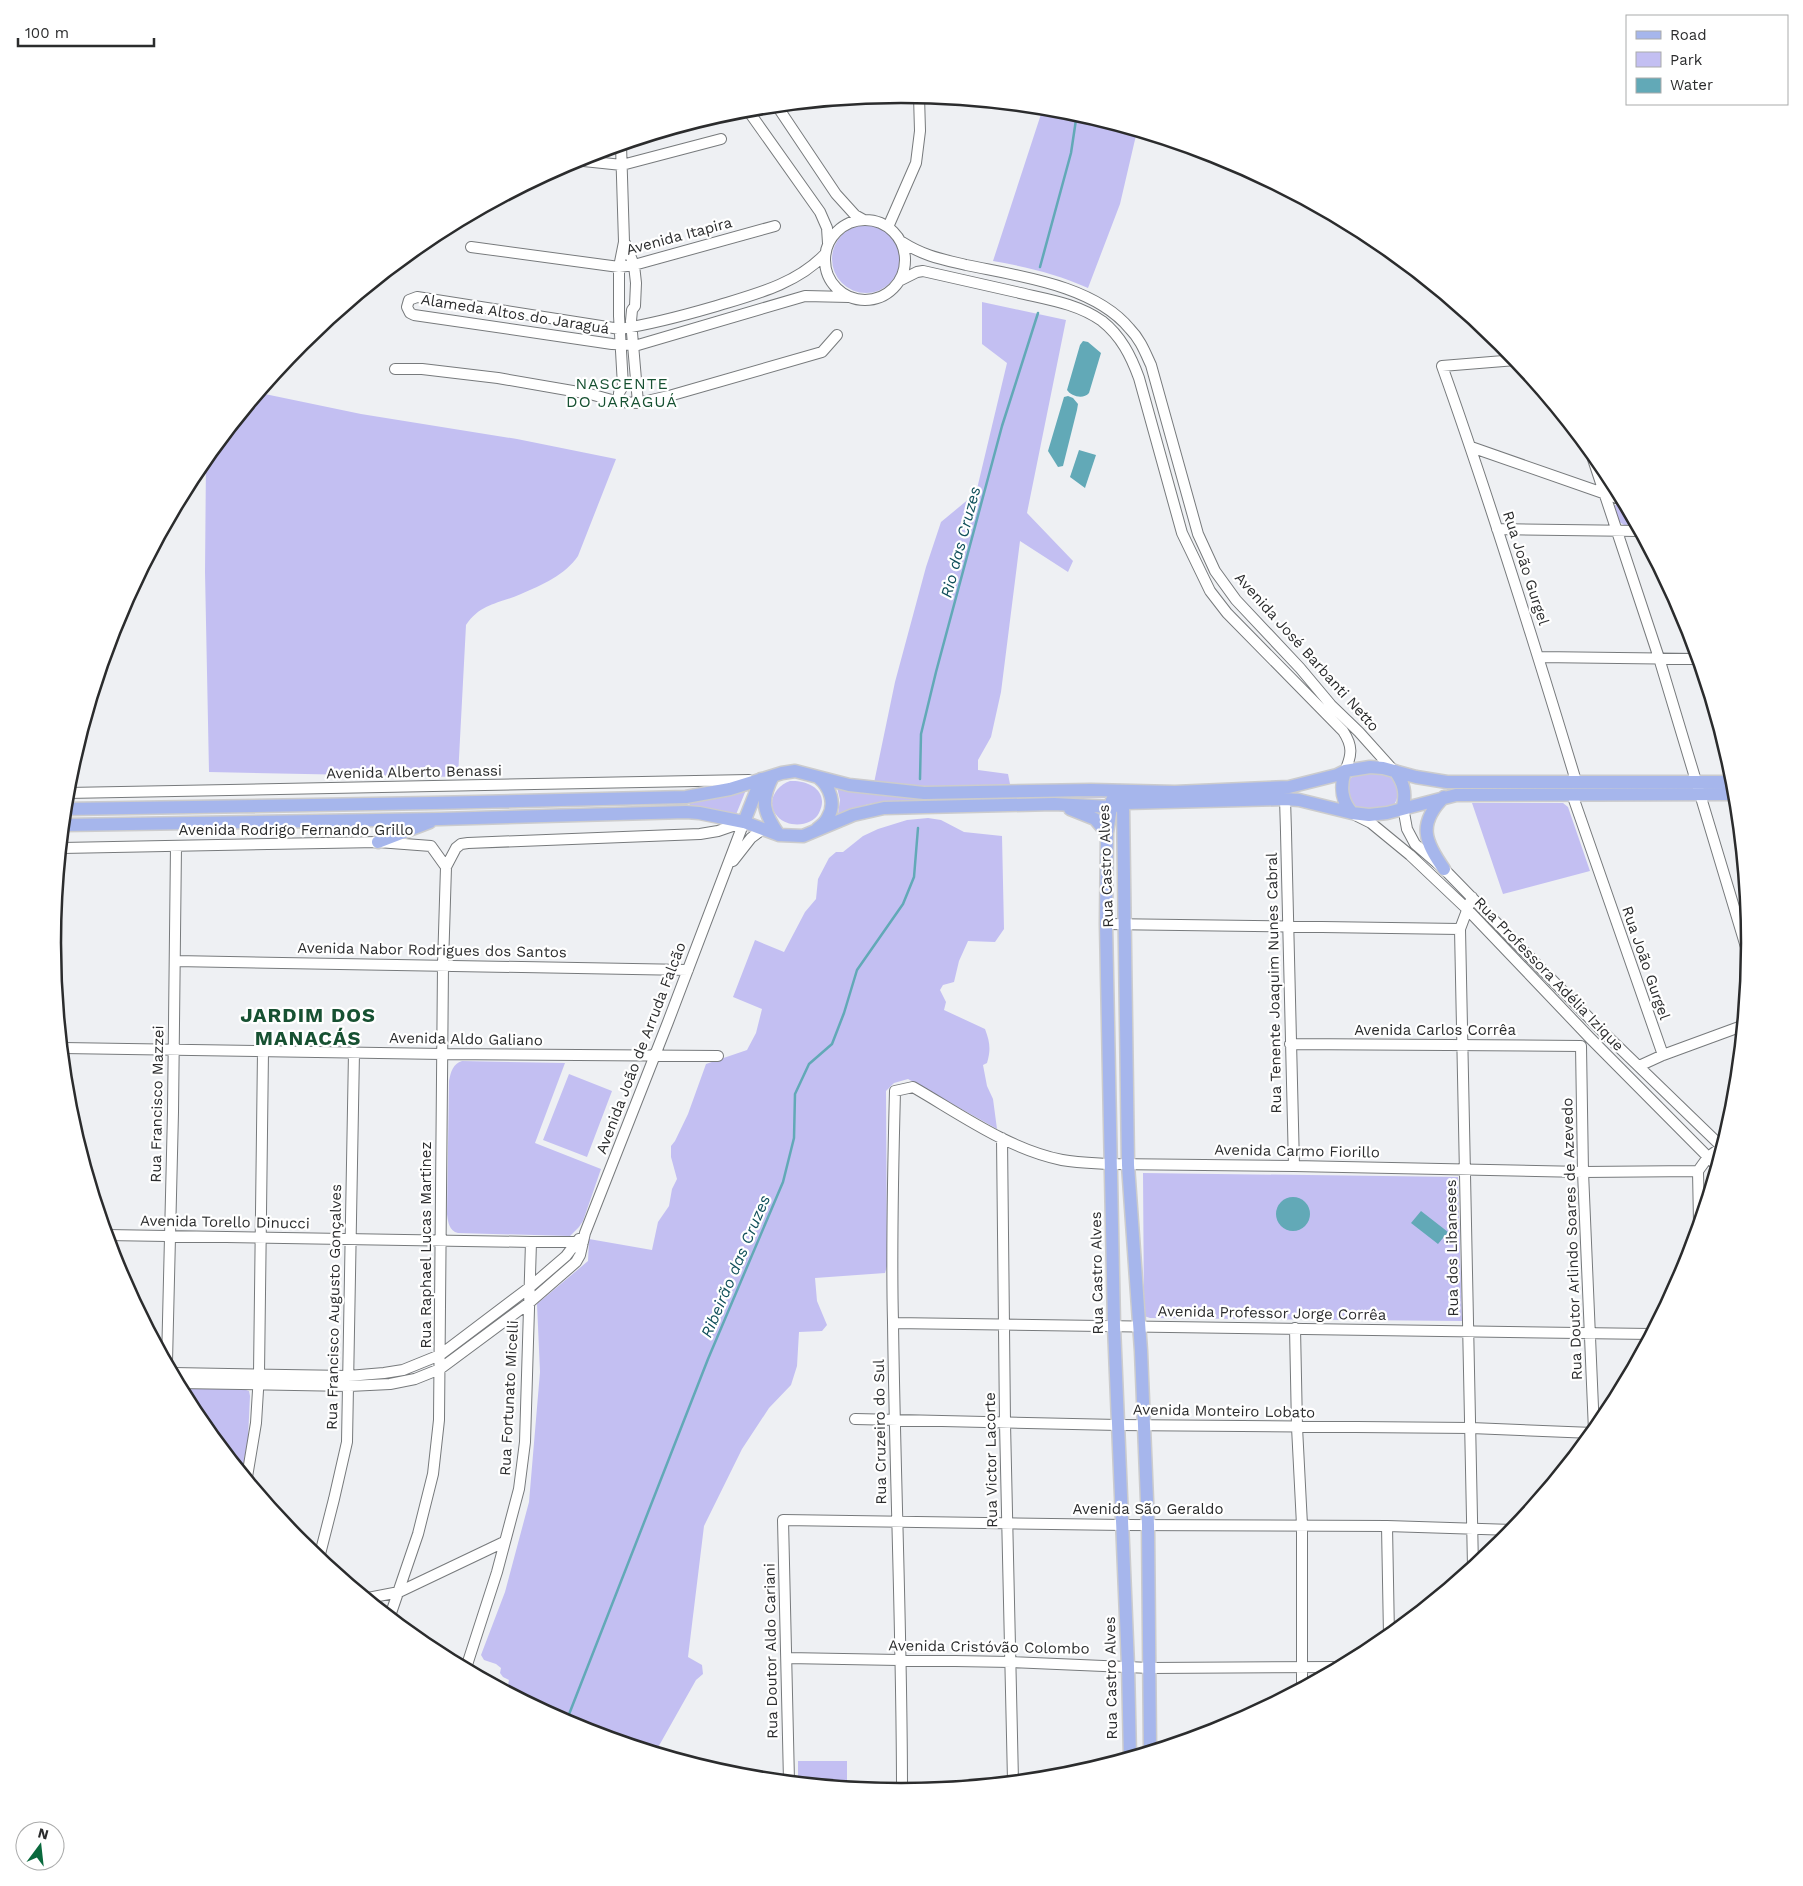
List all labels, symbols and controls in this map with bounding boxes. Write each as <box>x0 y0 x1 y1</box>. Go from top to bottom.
scale bar <box>18 15 154 47</box>
legend <box>1626 15 1788 105</box>
text: 100 m <box>25 24 69 42</box>
text: Road <box>1670 26 1707 44</box>
text: Park <box>1670 51 1703 69</box>
text: Water <box>1670 76 1713 94</box>
street label: Avenida Itapira <box>624 213 734 259</box>
street label: Alameda Altos do Jaraguá <box>420 290 611 338</box>
district label: NASCENTE DO JARAGUÁ <box>566 374 678 411</box>
water label: Rio das Cruzes <box>937 485 984 600</box>
street label: Rua João Gurgel <box>1499 509 1553 628</box>
street label: Avenida José Barbanti Netto <box>1231 569 1383 735</box>
street label: Avenida Alberto Benassi <box>326 761 502 783</box>
street label: Rua Castro Alves <box>1095 804 1117 928</box>
street label: Avenida Rodrigo Fernando Grillo <box>179 821 413 839</box>
street label: Rua Tenente Joaquim Nunes Cabral <box>1263 852 1285 1114</box>
street label: Rua Professora Adélia Izique <box>1471 893 1627 1055</box>
street label: Rua João Gurgel <box>1618 904 1674 1023</box>
street label: Avenida Nabor Rodrigues dos Santos <box>297 939 567 961</box>
street label: Avenida João de Arruda Falcão <box>592 940 690 1156</box>
district label: JARDIM DOS MANACÁS <box>240 1003 376 1050</box>
street label: Avenida Carlos Corrêa <box>1354 1021 1516 1039</box>
street label: Rua Francisco Mazzei <box>147 1025 167 1183</box>
street label: Avenida Aldo Galiano <box>389 1029 543 1049</box>
street label: Rua Doutor Arlindo Soares de Azevedo <box>1558 1097 1586 1381</box>
street label: Avenida Carmo Fiorillo <box>1214 1141 1380 1161</box>
street label: Rua Raphael Lucas Martinez <box>417 1142 435 1348</box>
street label: Rua dos Libaneses <box>1442 1179 1462 1317</box>
street label: Rua Francisco Augusto Gonçalves <box>323 1184 345 1430</box>
water label: Ribeirão das Cruzes <box>697 1192 774 1340</box>
street label: Rua Castro Alves <box>1087 1211 1107 1335</box>
street label: Avenida Torello Dinucci <box>140 1212 310 1232</box>
street label: Avenida Professor Jorge Corrêa <box>1158 1302 1387 1324</box>
street label: Rua Fortunato Micelli <box>496 1320 522 1476</box>
street label: Rua Cruzeiro do Sul <box>870 1359 890 1505</box>
street label: Rua Victor Lacorte <box>981 1392 1001 1528</box>
street label: Avenida Monteiro Lobato <box>1133 1400 1315 1422</box>
street label: Avenida São Geraldo <box>1073 1500 1223 1518</box>
street label: Rua Doutor Aldo Cariani <box>760 1563 782 1739</box>
street label: Rua Castro Alves <box>1101 1616 1121 1740</box>
street label: Avenida Cristóvão Colombo <box>888 1636 1090 1658</box>
north arrow <box>15 1821 65 1871</box>
text: N <box>36 1824 50 1843</box>

